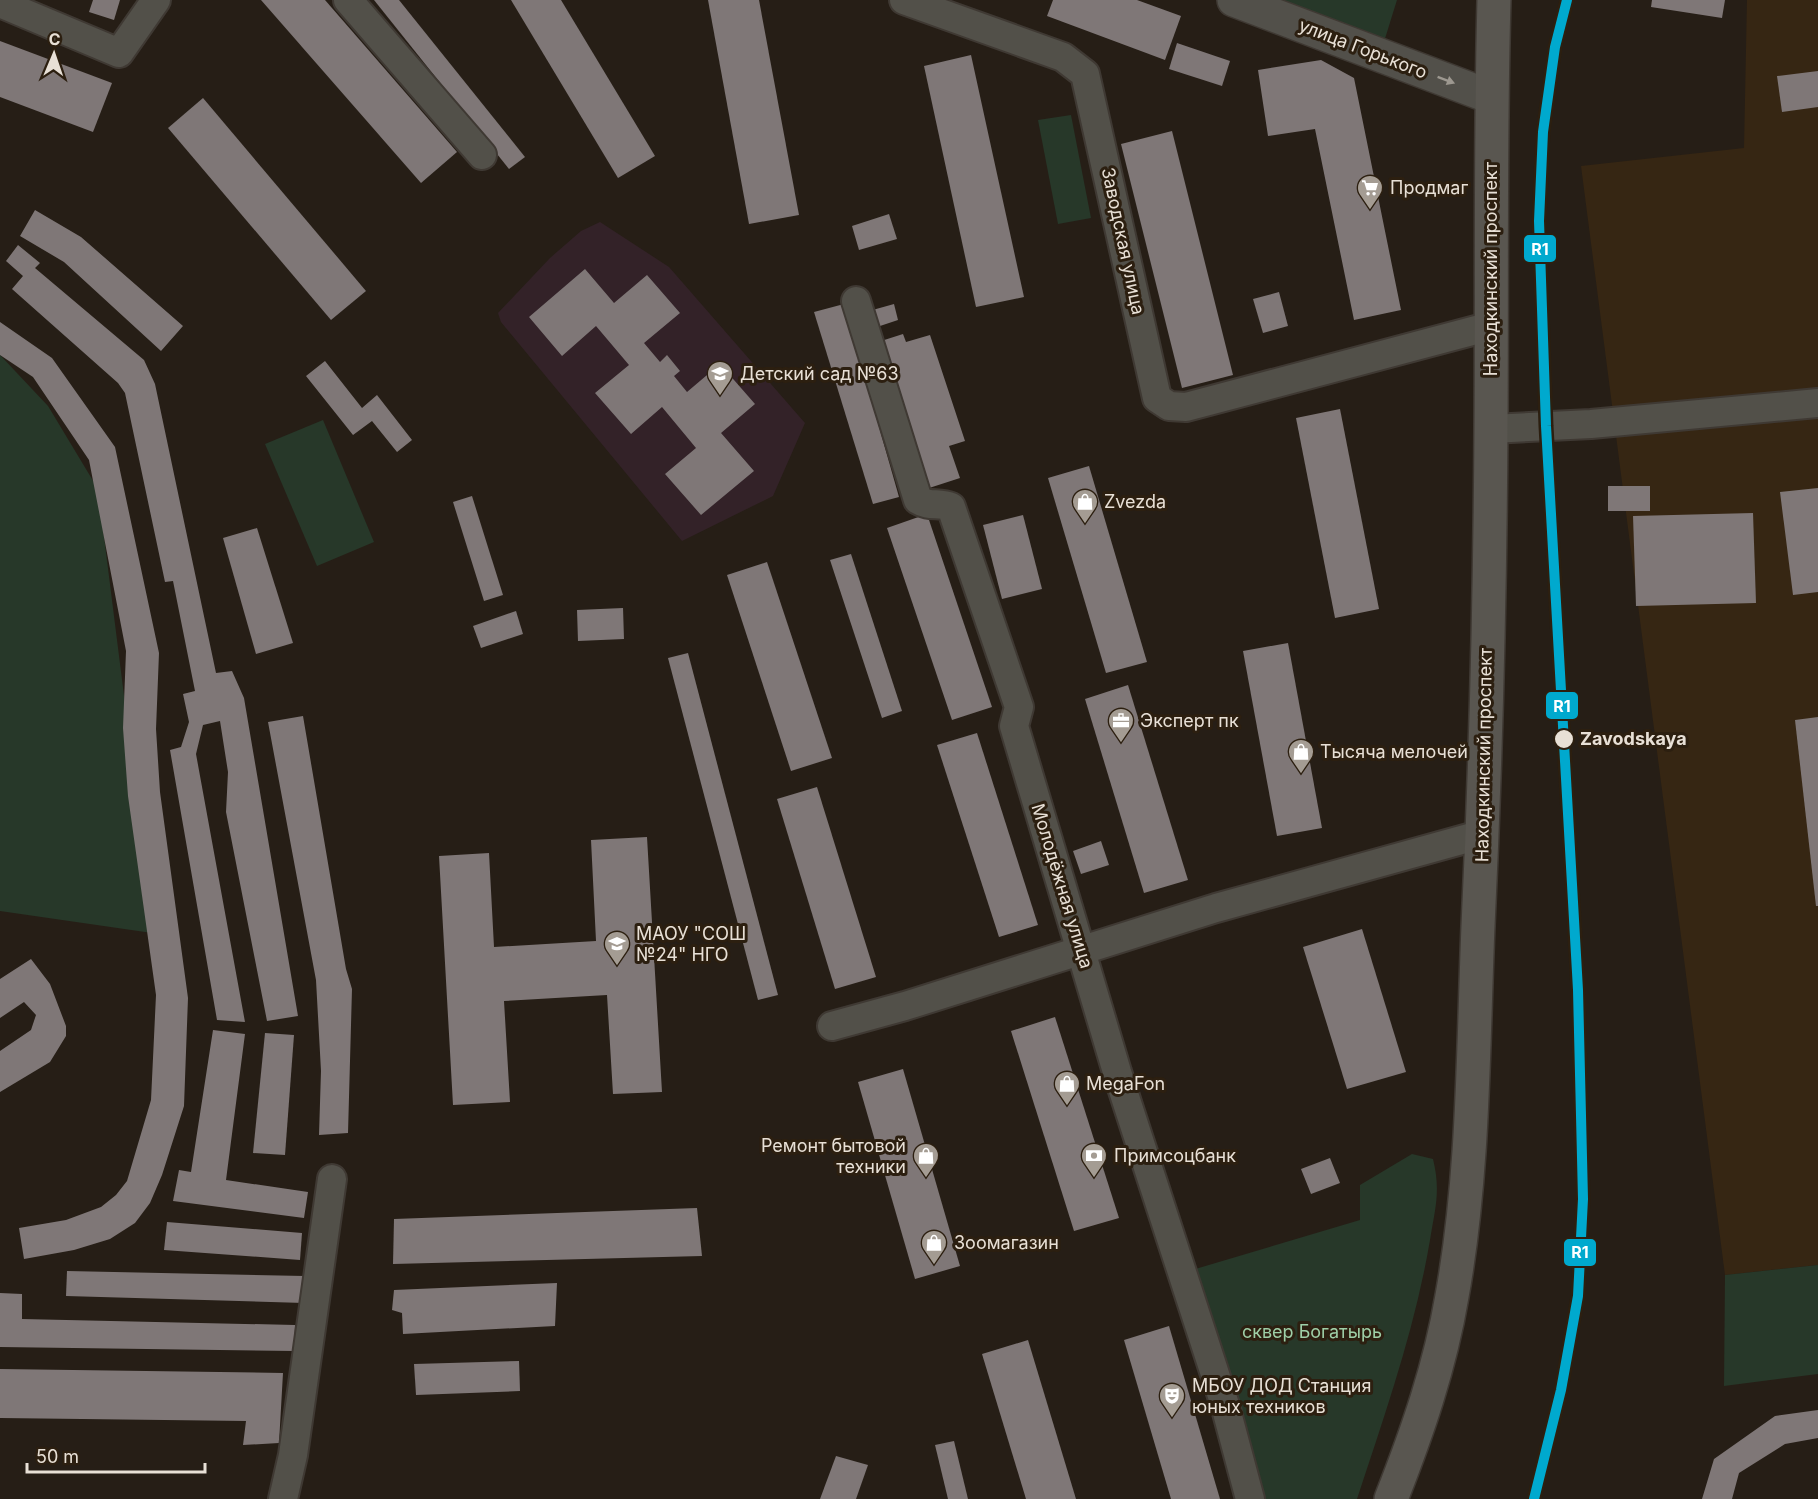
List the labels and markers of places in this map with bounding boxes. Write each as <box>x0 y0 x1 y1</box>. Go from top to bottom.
supermarket icon: Продмаг <box>1355 173 1385 211</box>
place label: Продмаг <box>1390 177 1468 198</box>
school or university icon: Детский сад №63 <box>705 359 735 397</box>
place label: Детский сад №63 <box>740 363 899 384</box>
shop icon: Zvezda <box>1070 487 1100 525</box>
place label: Zvezda <box>1104 491 1166 512</box>
office icon: Эксперт пк <box>1106 706 1136 744</box>
place label: Эксперт пк <box>1140 710 1239 731</box>
marker: Zavodskaya <box>1553 728 1575 750</box>
place label: Zavodskaya <box>1580 728 1687 749</box>
shop icon: Тысяча мелочей <box>1286 737 1316 775</box>
place label: Тысяча мелочей <box>1320 741 1468 762</box>
place label: МАОУ "СОШ №24" НГО <box>636 923 746 965</box>
school or university icon: МАОУ "СОШ №24" НГО <box>602 929 632 967</box>
shop icon: MegaFon <box>1052 1069 1082 1107</box>
place label: MegaFon <box>1086 1073 1165 1094</box>
place label: Ремонт бытовой техники <box>761 1135 906 1177</box>
shop icon: Ремонт бытовой техники <box>911 1141 941 1179</box>
bank icon: Примсоцбанк <box>1079 1141 1109 1179</box>
place label: Примсоцбанк <box>1114 1145 1236 1166</box>
shop icon: Зоомагазин <box>919 1228 949 1266</box>
place label: Зоомагазин <box>954 1232 1059 1253</box>
place label: МБОУ ДОД Станция юных техников <box>1192 1375 1371 1417</box>
theatre icon: МБОУ ДОД Станция юных техников <box>1157 1381 1187 1419</box>

